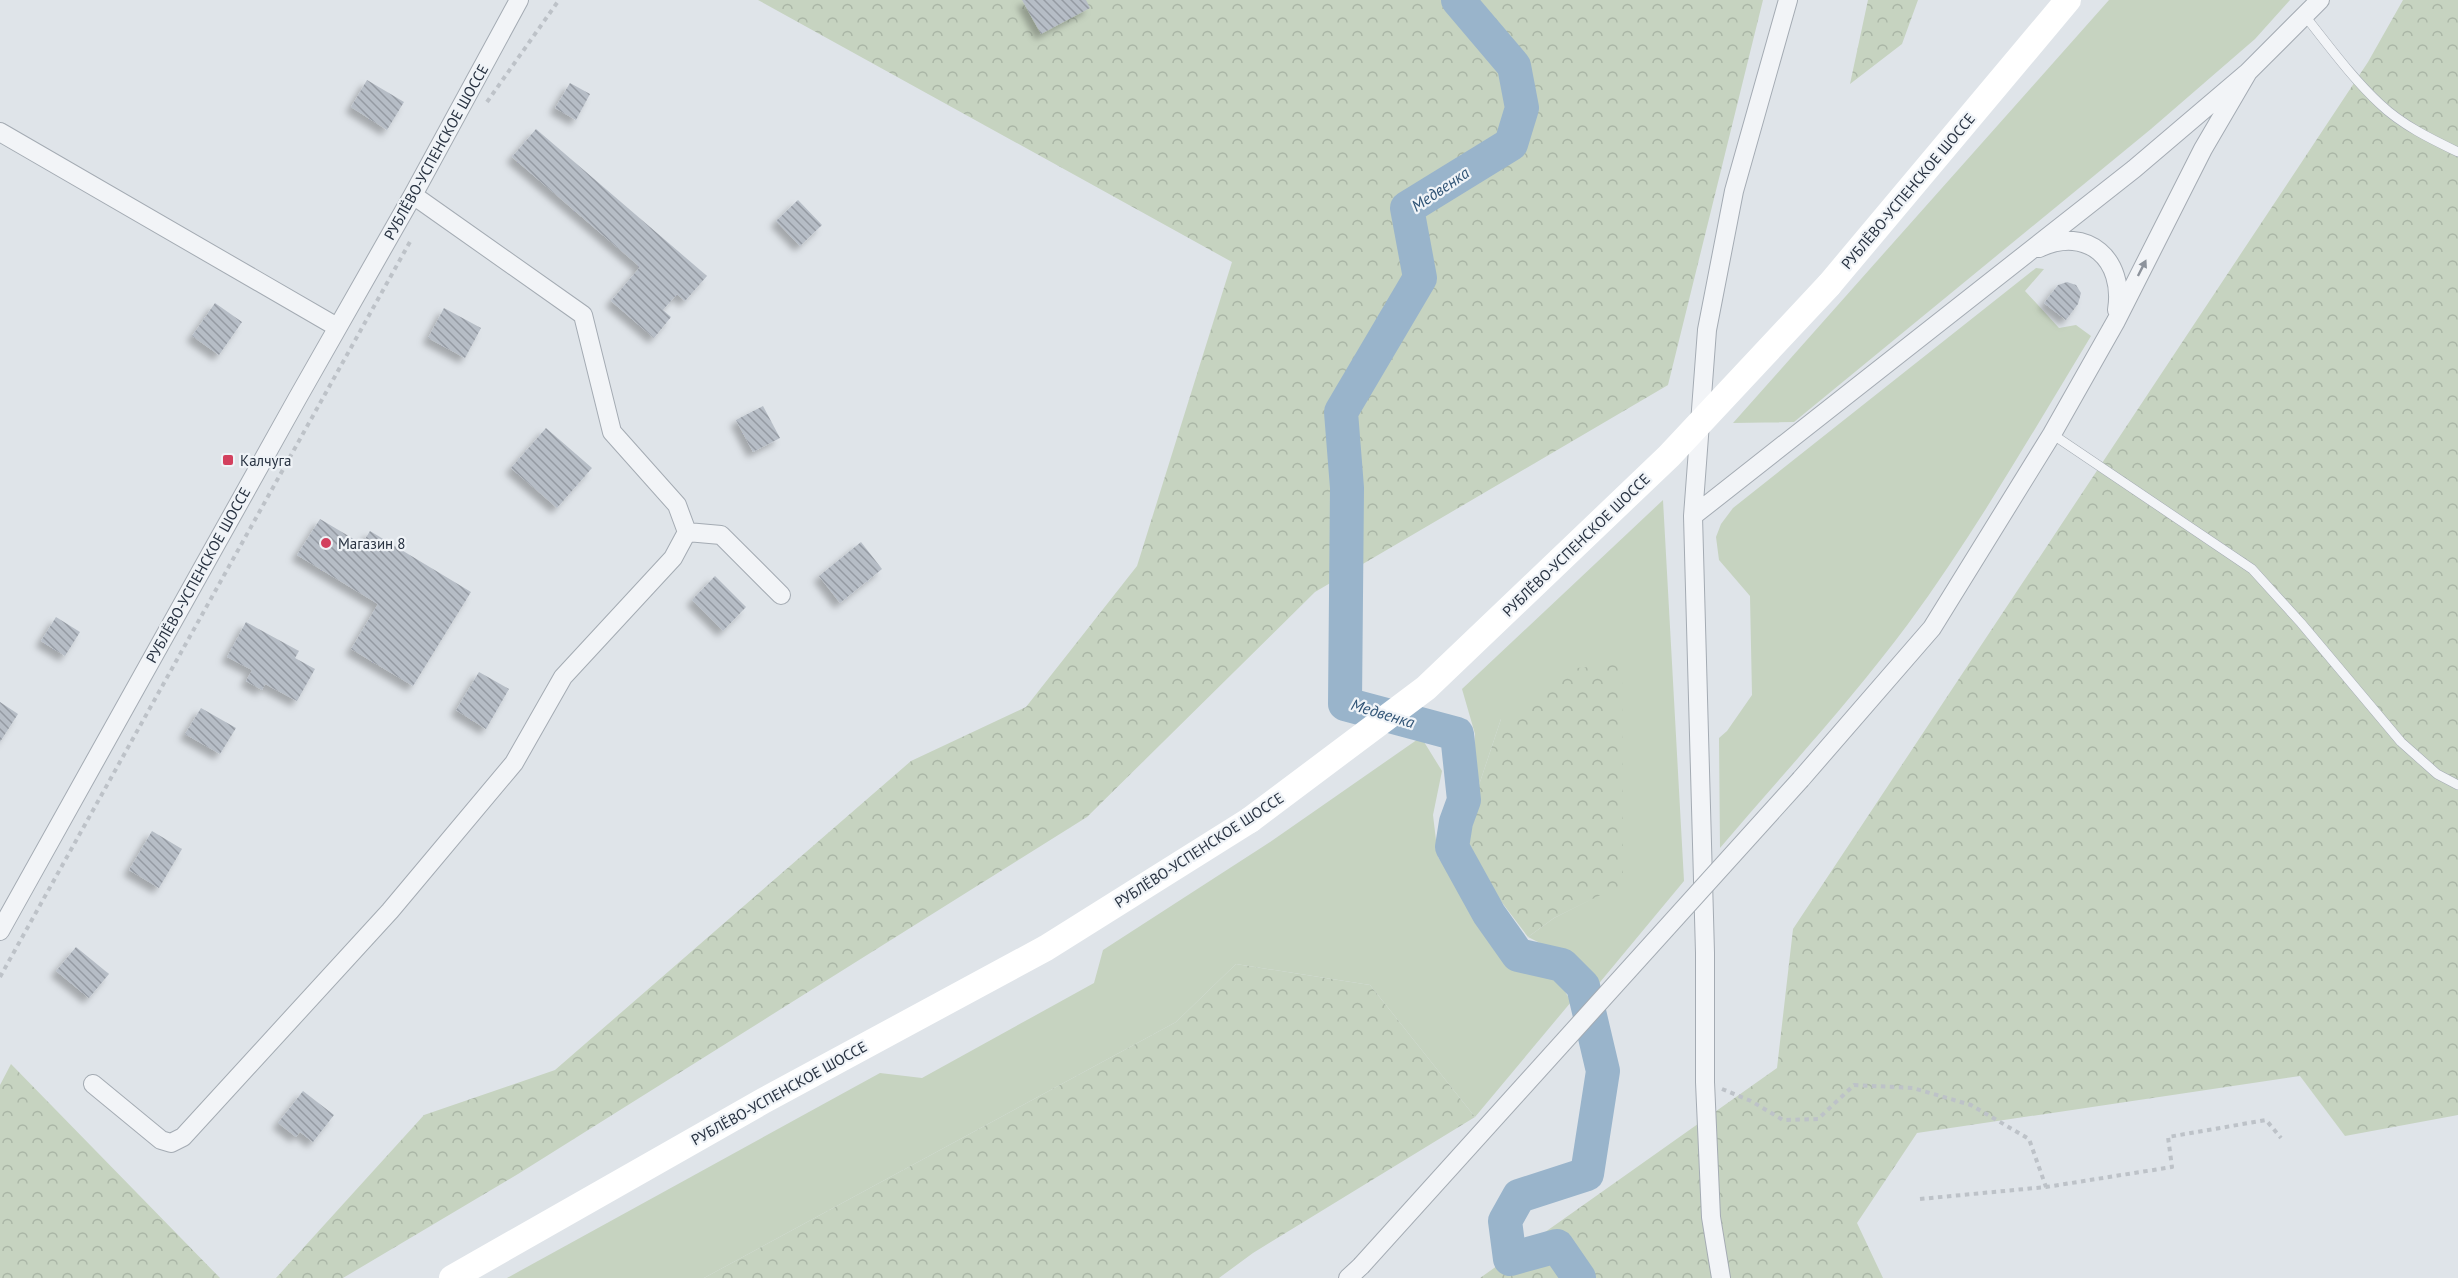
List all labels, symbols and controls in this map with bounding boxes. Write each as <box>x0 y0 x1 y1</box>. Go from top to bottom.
street label: РУБЛЁВО-УСПЕНСКОЕ ШОССЕ <box>380 61 492 243</box>
street label: РУБЛЁВО-УСПЕНСКОЕ ШОССЕ <box>1837 109 1979 273</box>
water label: Медвенка <box>1407 162 1473 216</box>
one-way arrow <box>2138 260 2147 277</box>
place label: Калчуга <box>240 451 291 470</box>
marker: Калчуга <box>221 453 235 467</box>
street label: РУБЛЁВО-УСПЕНСКОЕ ШОССЕ <box>1498 469 1654 621</box>
street label: РУБЛЁВО-УСПЕНСКОЕ ШОССЕ <box>142 484 254 666</box>
place label: Магазин 8 <box>338 534 405 553</box>
marker: Магазин 8 <box>319 536 333 550</box>
water label: Медвенка <box>1349 694 1417 732</box>
street label: РУБЛЁВО-УСПЕНСКОЕ ШОССЕ <box>1111 788 1287 912</box>
street label: РУБЛЁВО-УСПЕНСКОЕ ШОССЕ <box>688 1037 870 1149</box>

